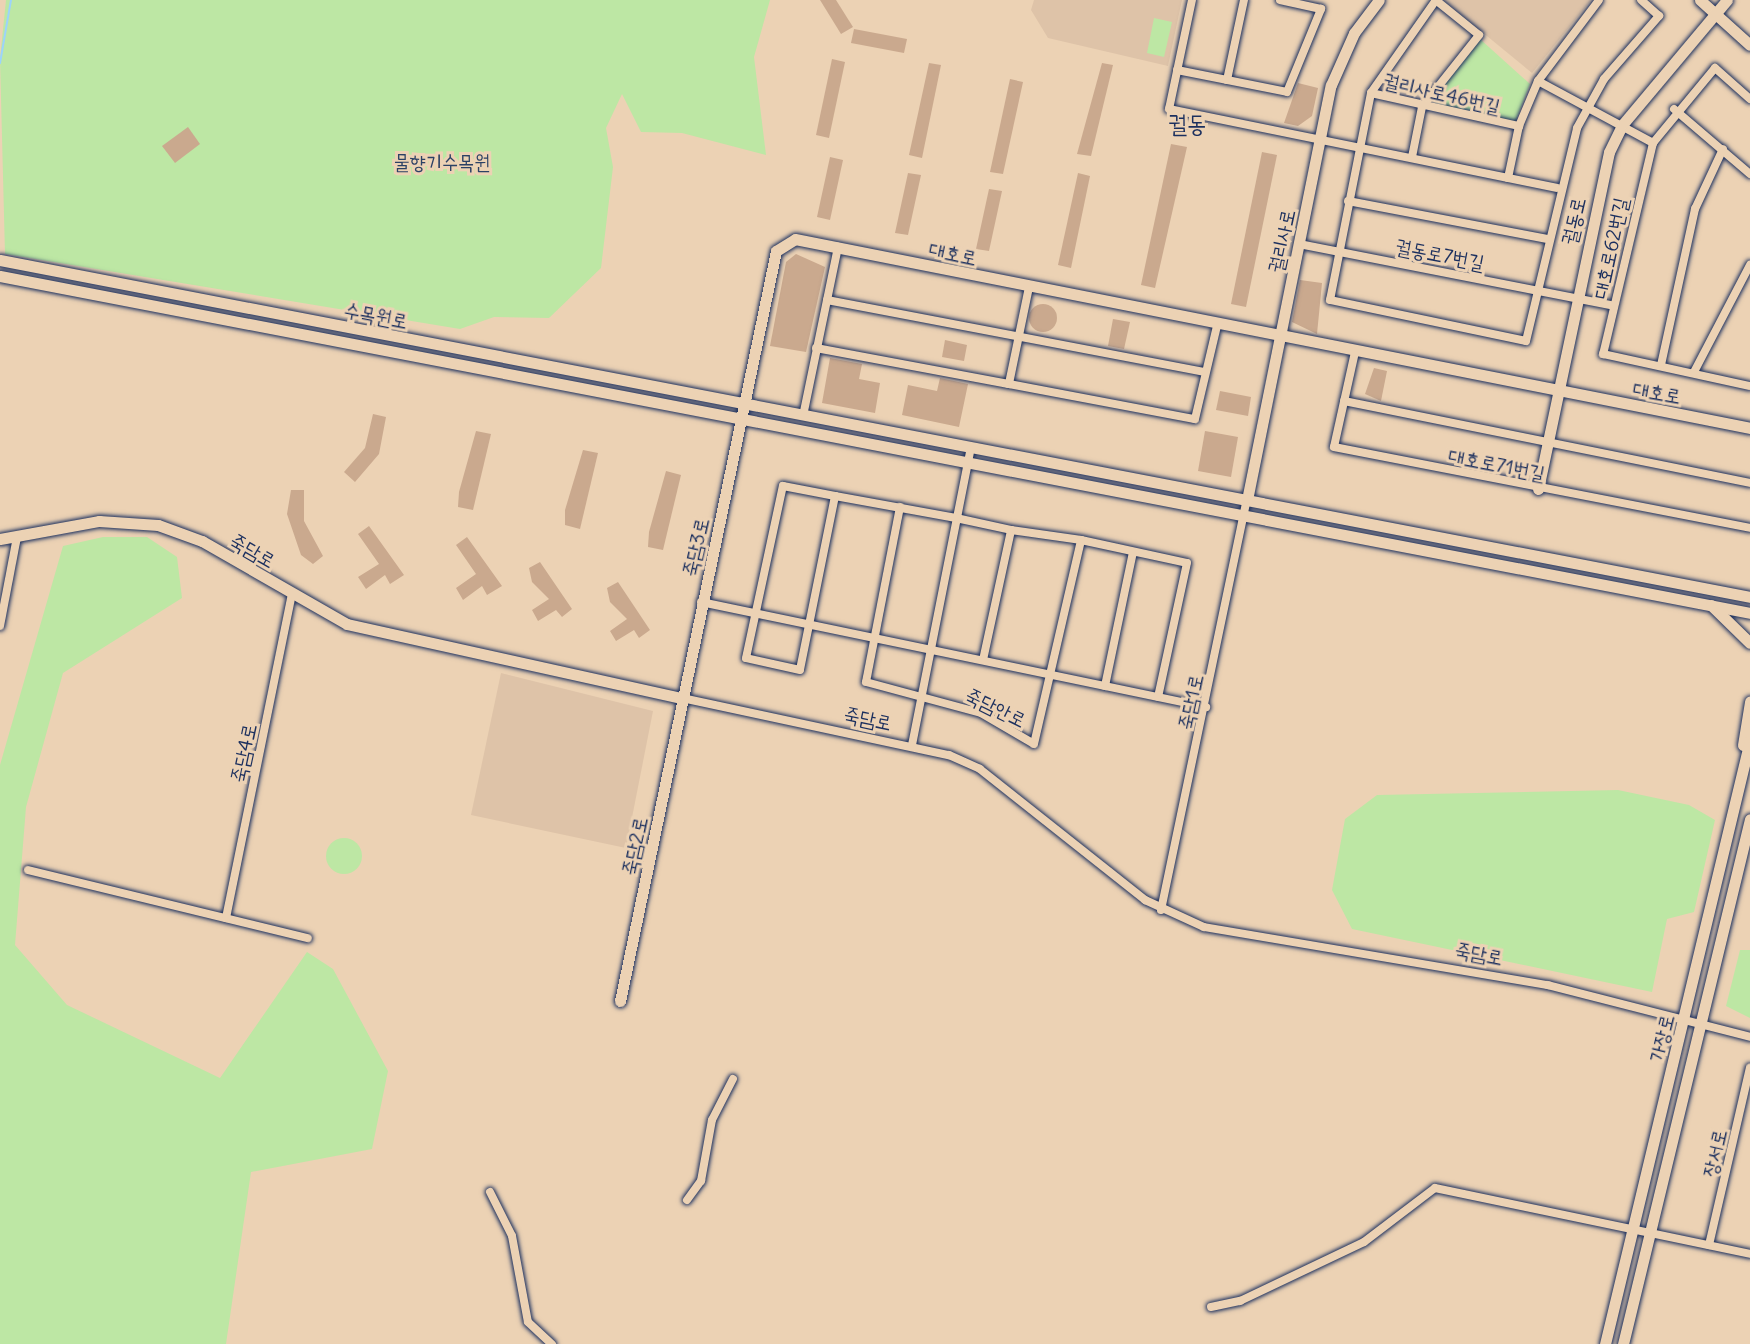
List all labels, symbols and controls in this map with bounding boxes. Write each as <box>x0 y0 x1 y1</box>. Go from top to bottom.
street label: 궐리사로46번길 <box>1381 68 1503 118</box>
district label: 궐동 <box>1168 110 1206 138</box>
park label: 물향기수목원 <box>394 149 490 173</box>
street label: 궐동로 <box>1556 195 1590 247</box>
street label: 대호로62번길 <box>1588 195 1632 301</box>
street label: 궐리사로 <box>1263 207 1299 275</box>
street label: 궐동로7번길 <box>1393 234 1487 274</box>
street label: 대호로 <box>927 236 979 270</box>
street label: 수목원로 <box>342 297 410 333</box>
street label: 대호로 <box>1631 376 1683 408</box>
street label: 대호로71번길 <box>1447 443 1547 485</box>
street label: 죽담3로 <box>677 515 713 579</box>
street label: 죽담로 <box>226 528 280 572</box>
street label: 죽담1로 <box>1172 672 1208 732</box>
street label: 죽담안로 <box>962 682 1030 732</box>
street label: 죽담로 <box>842 701 894 735</box>
street label: 죽담4로 <box>225 721 261 785</box>
street label: 죽담2로 <box>616 815 652 877</box>
street label: 죽담로 <box>1453 937 1505 969</box>
street label: 가장로 <box>1644 1012 1678 1064</box>
street label: 장서로 <box>1697 1127 1731 1179</box>

